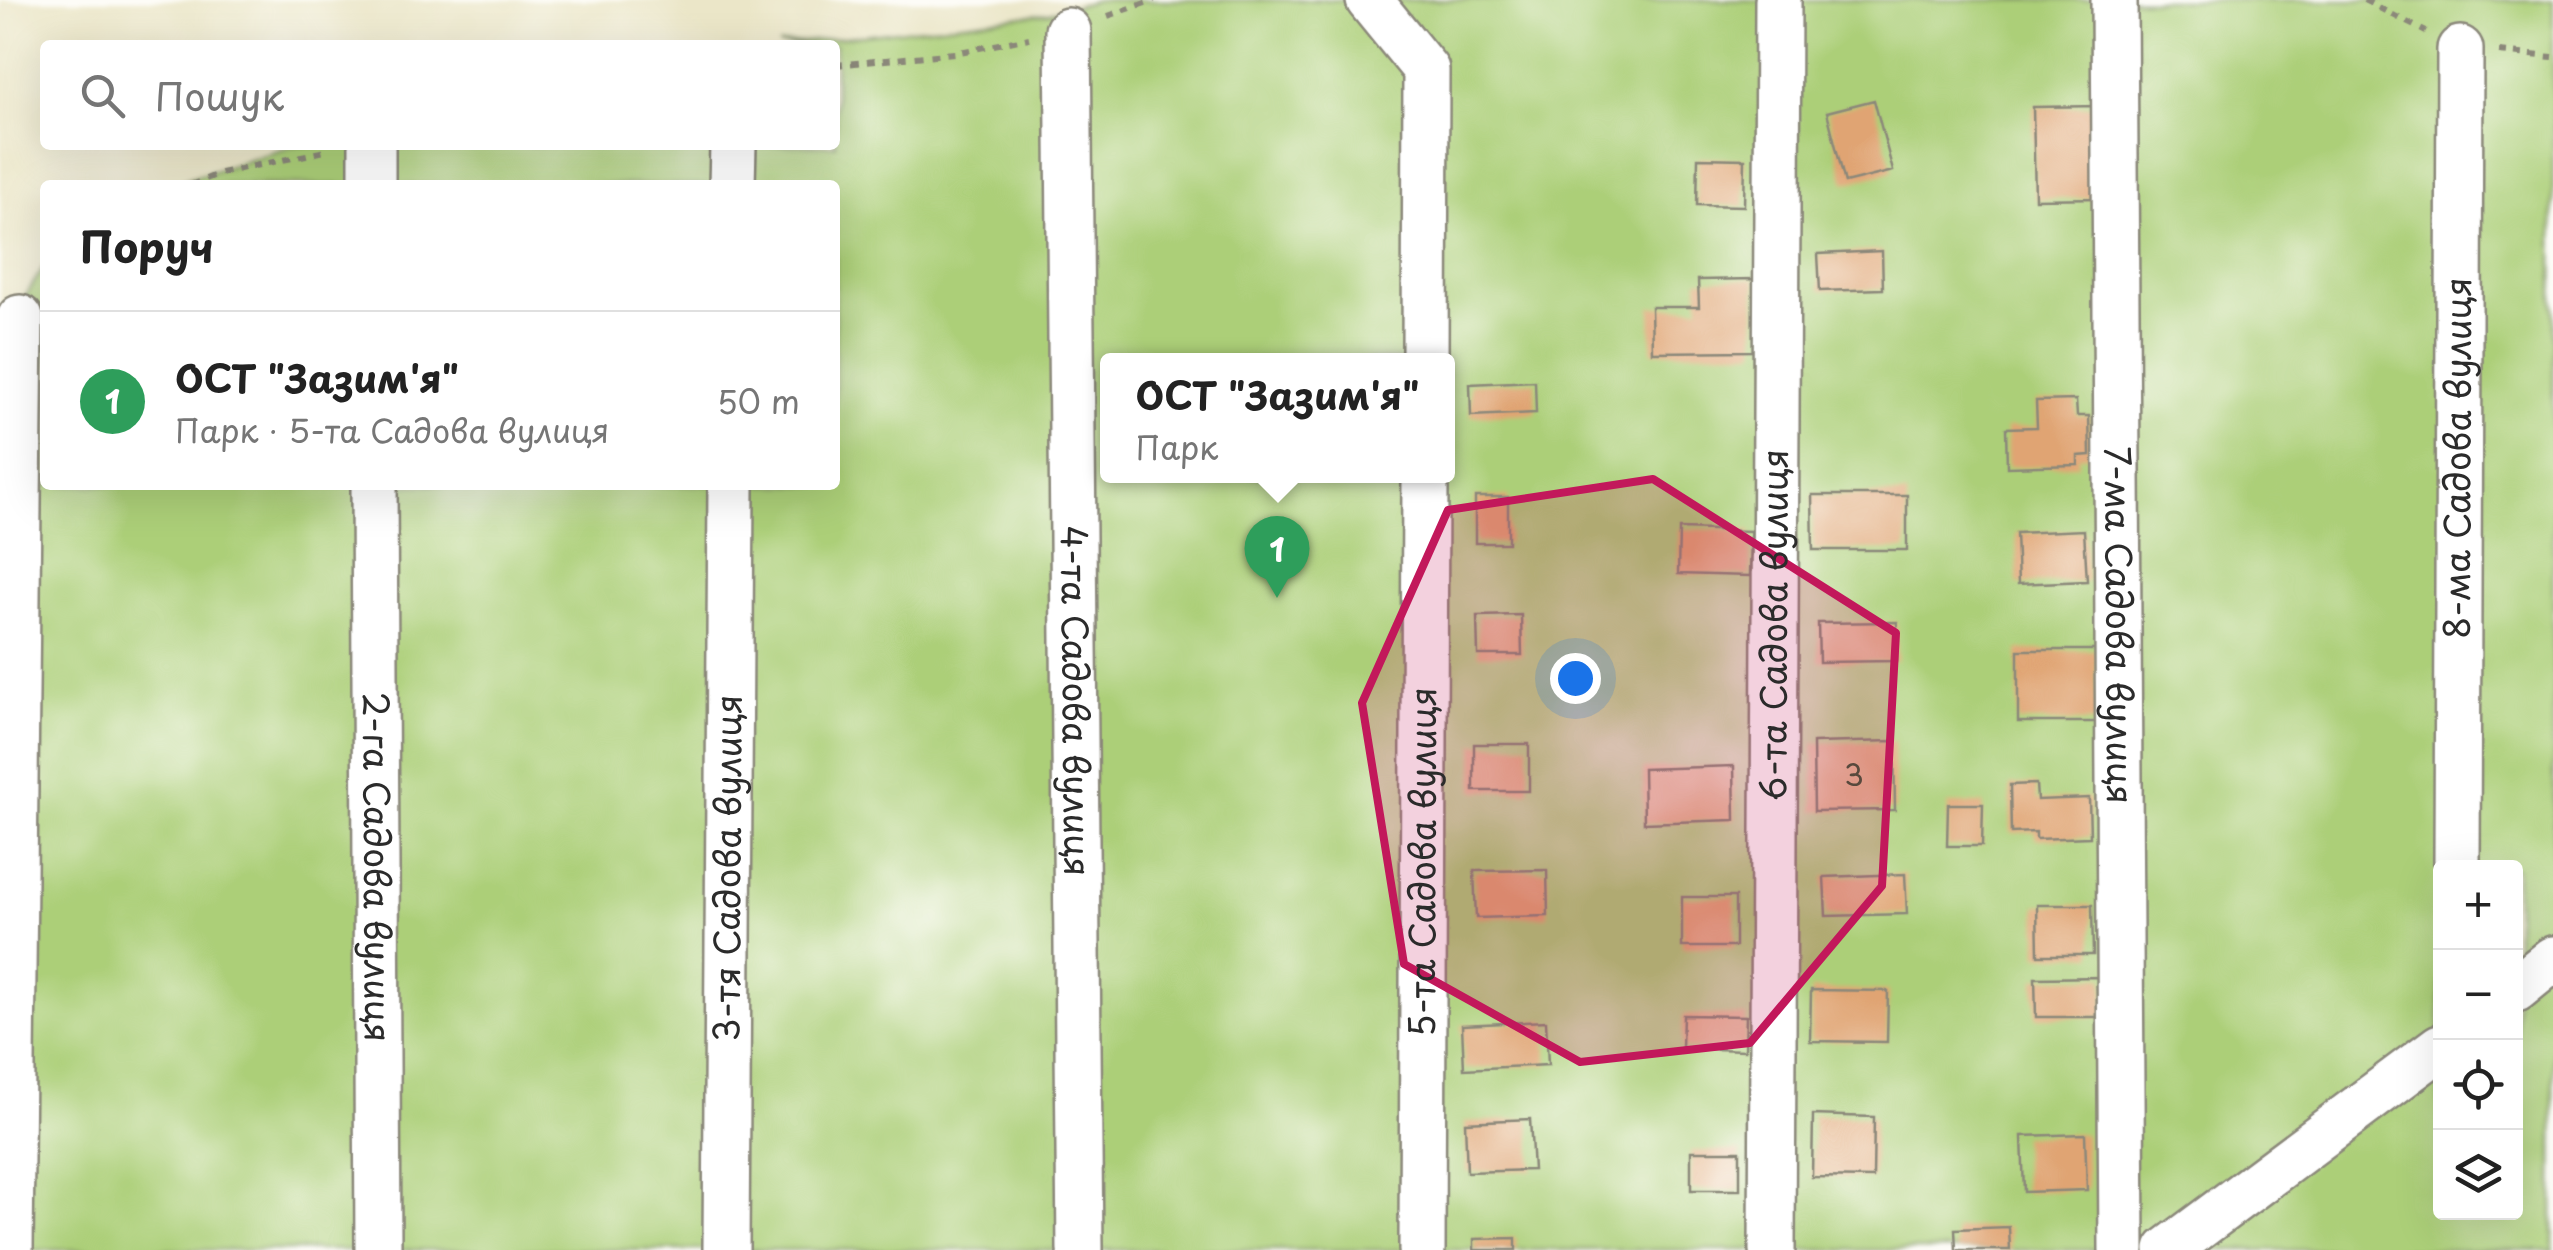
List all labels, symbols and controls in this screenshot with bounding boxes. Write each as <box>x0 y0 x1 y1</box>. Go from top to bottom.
search box <box>40 40 840 150</box>
text: Пошук <box>155 67 284 124</box>
icon: search <box>75 68 130 123</box>
text: Поруч <box>80 214 214 277</box>
street label: 8-ма Садова вулиця <box>2429 277 2483 639</box>
text: ОСТ "Зазим'я" <box>175 349 459 406</box>
popup <box>1100 353 1455 483</box>
text: ОСТ "Зазим'я" <box>1136 366 1419 423</box>
text: 1 <box>105 377 120 425</box>
text: 50 m <box>717 377 800 425</box>
text: Парк · 5-та Садова вулиця <box>175 406 609 454</box>
text: Парк <box>1136 423 1218 471</box>
street label: 7-ма Садова вулиця <box>2093 446 2148 804</box>
street label: 6-та Садова вулиця <box>1745 449 1800 801</box>
pin: 1 <box>1244 516 1310 598</box>
street label: 4-та Садова вулиця <box>1049 525 1105 877</box>
your location <box>1550 653 1601 704</box>
street label: 5-та Садова вулиця <box>1394 687 1448 1037</box>
street label: 2-га Садова вулиця <box>351 692 406 1042</box>
street label: 3-тя Садова вулиця <box>698 694 754 1042</box>
house number: 3 <box>1844 751 1864 796</box>
map controls <box>2433 860 2523 1220</box>
button: + <box>2433 860 2523 950</box>
button: − <box>2433 950 2523 1040</box>
button: locate <box>2433 1040 2523 1130</box>
button: layers <box>2433 1130 2523 1220</box>

